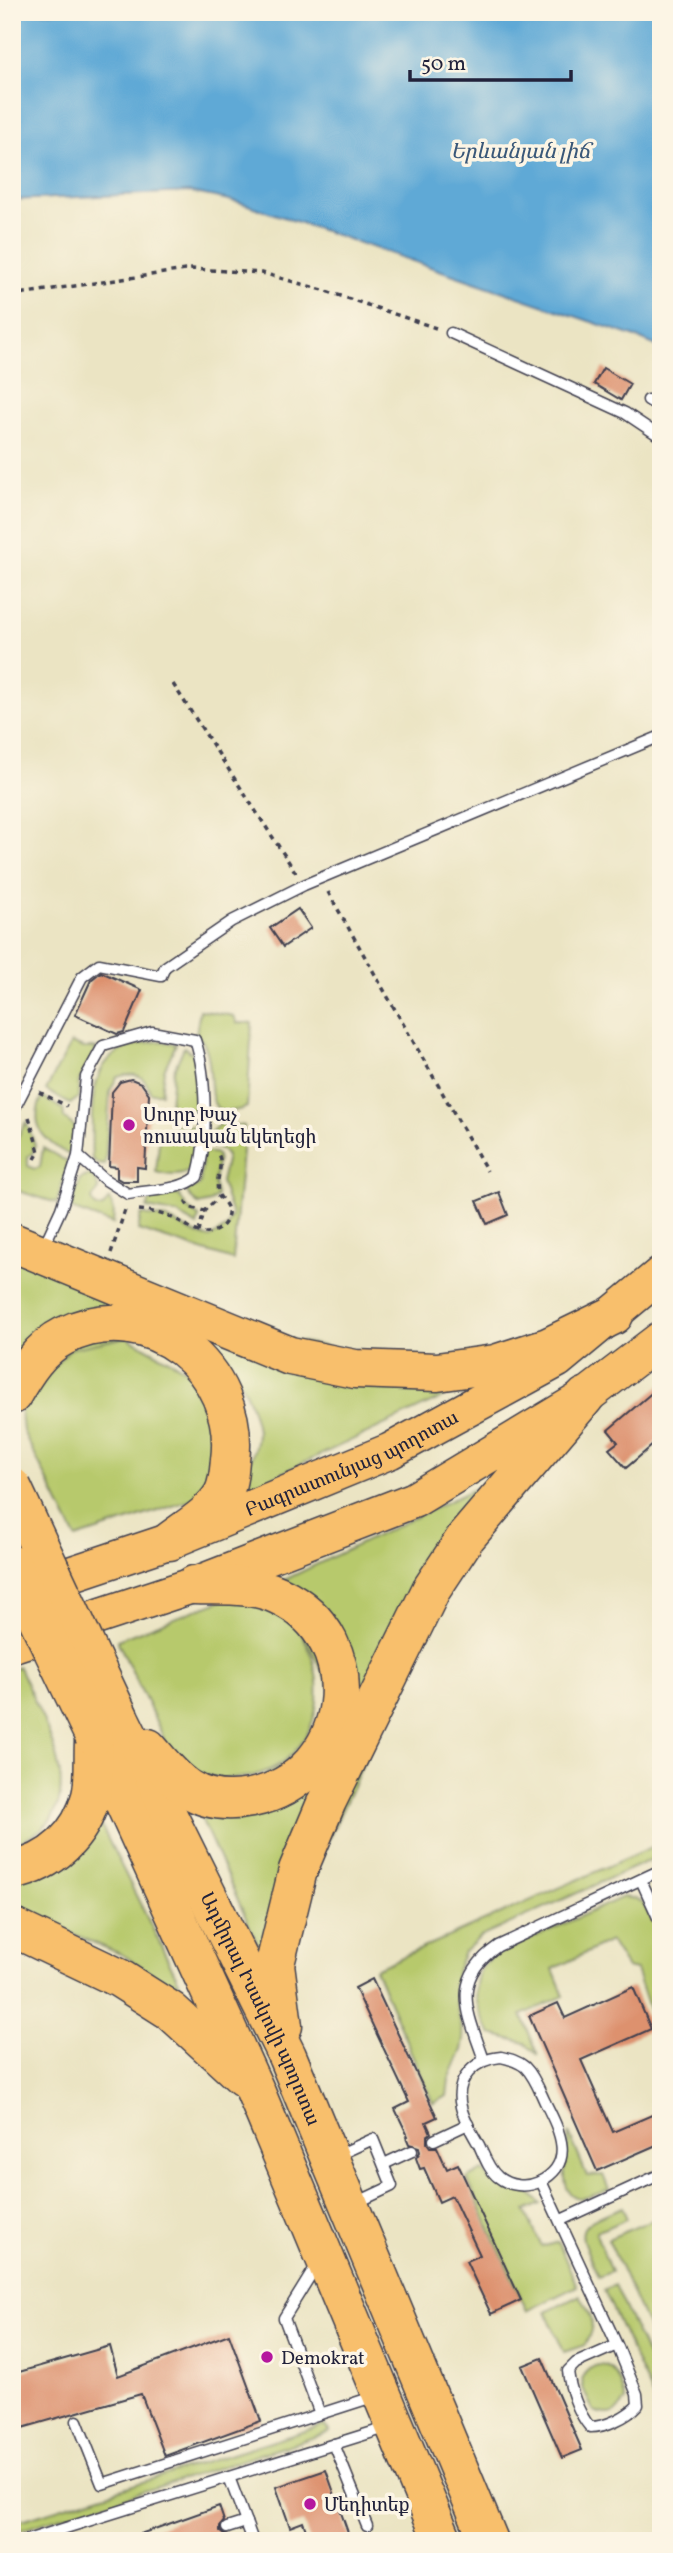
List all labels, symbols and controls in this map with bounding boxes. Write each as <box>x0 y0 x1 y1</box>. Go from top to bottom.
scale bar <box>410 38 572 82</box>
text: 50 m <box>421 50 466 79</box>
water label: Երևանյան լիճ <box>450 138 594 167</box>
place label: Սուրբ Խաչ ռուսական եկեղեցի <box>143 1103 316 1151</box>
marker: Սուրբ Խաչ ռուսական եկեղեցի <box>121 1117 137 1133</box>
street label: Բագրատունյաց պողոտա <box>241 1405 463 1524</box>
street label: Ադմիրալ Իսակովի պողոտա <box>193 1888 325 2130</box>
place label: Demokrat <box>281 2346 365 2372</box>
marker: Demokrat <box>259 2349 275 2365</box>
place label: Մեդիտեք <box>324 2493 410 2519</box>
marker: Մեդիտեք <box>302 2496 318 2512</box>

